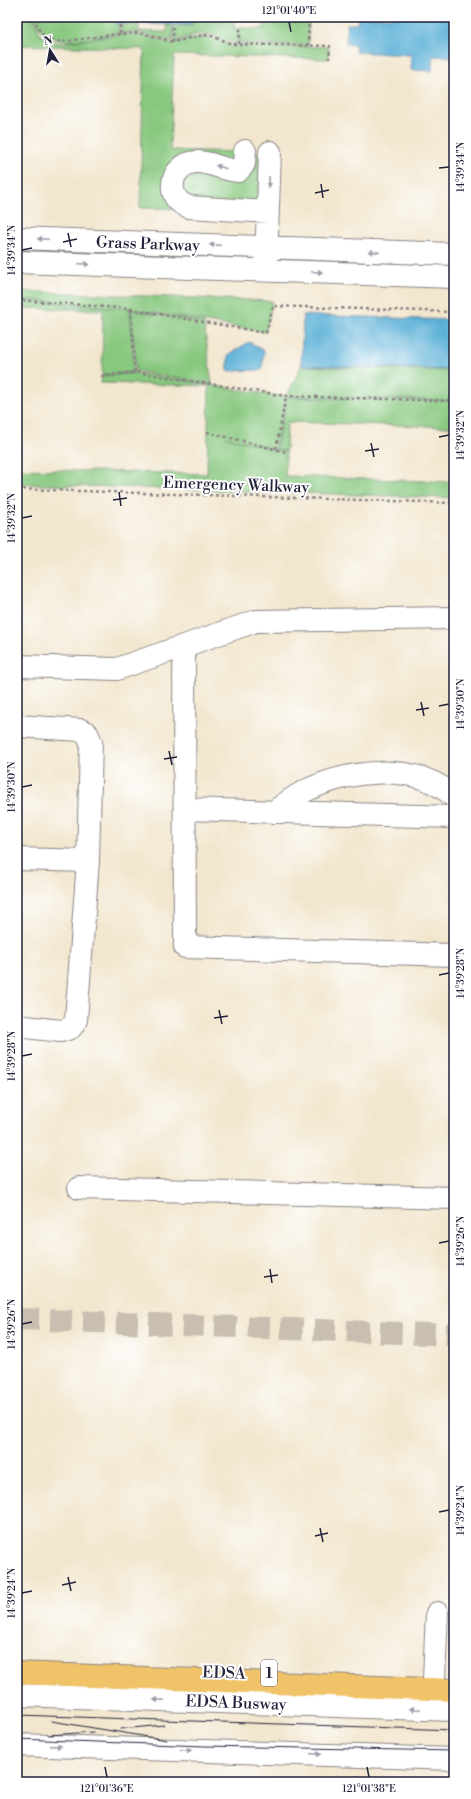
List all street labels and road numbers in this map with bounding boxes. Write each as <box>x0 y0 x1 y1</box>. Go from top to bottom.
street label: Grass Parkway <box>96 232 201 256</box>
street label: Emergency Walkway <box>162 472 310 498</box>
road number: 1 <box>261 1660 277 1686</box>
street label: EDSA <box>202 1662 247 1684</box>
street label: EDSA Busway <box>185 1691 287 1715</box>

